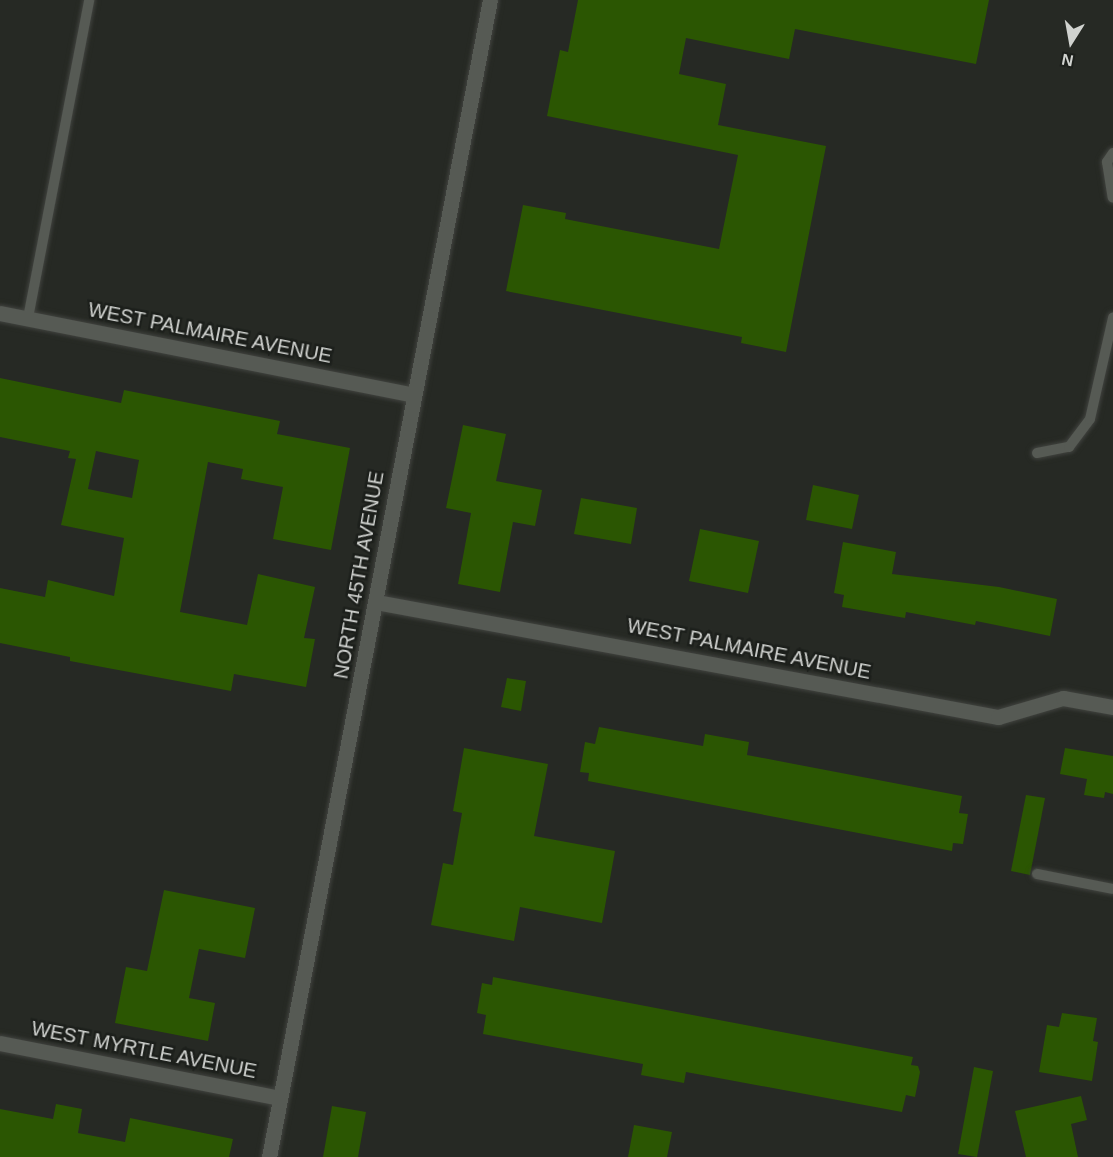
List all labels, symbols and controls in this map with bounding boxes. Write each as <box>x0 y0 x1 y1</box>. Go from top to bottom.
north arrow <box>1041 12 1101 72</box>
text: N <box>1060 51 1075 70</box>
street label: WEST PALMAIRE AVENUE <box>85 297 335 369</box>
street label: NORTH 45TH AVENUE <box>329 469 389 681</box>
street label: WEST PALMAIRE AVENUE <box>624 613 874 685</box>
street label: WEST MYRTLE AVENUE <box>29 1016 259 1084</box>

